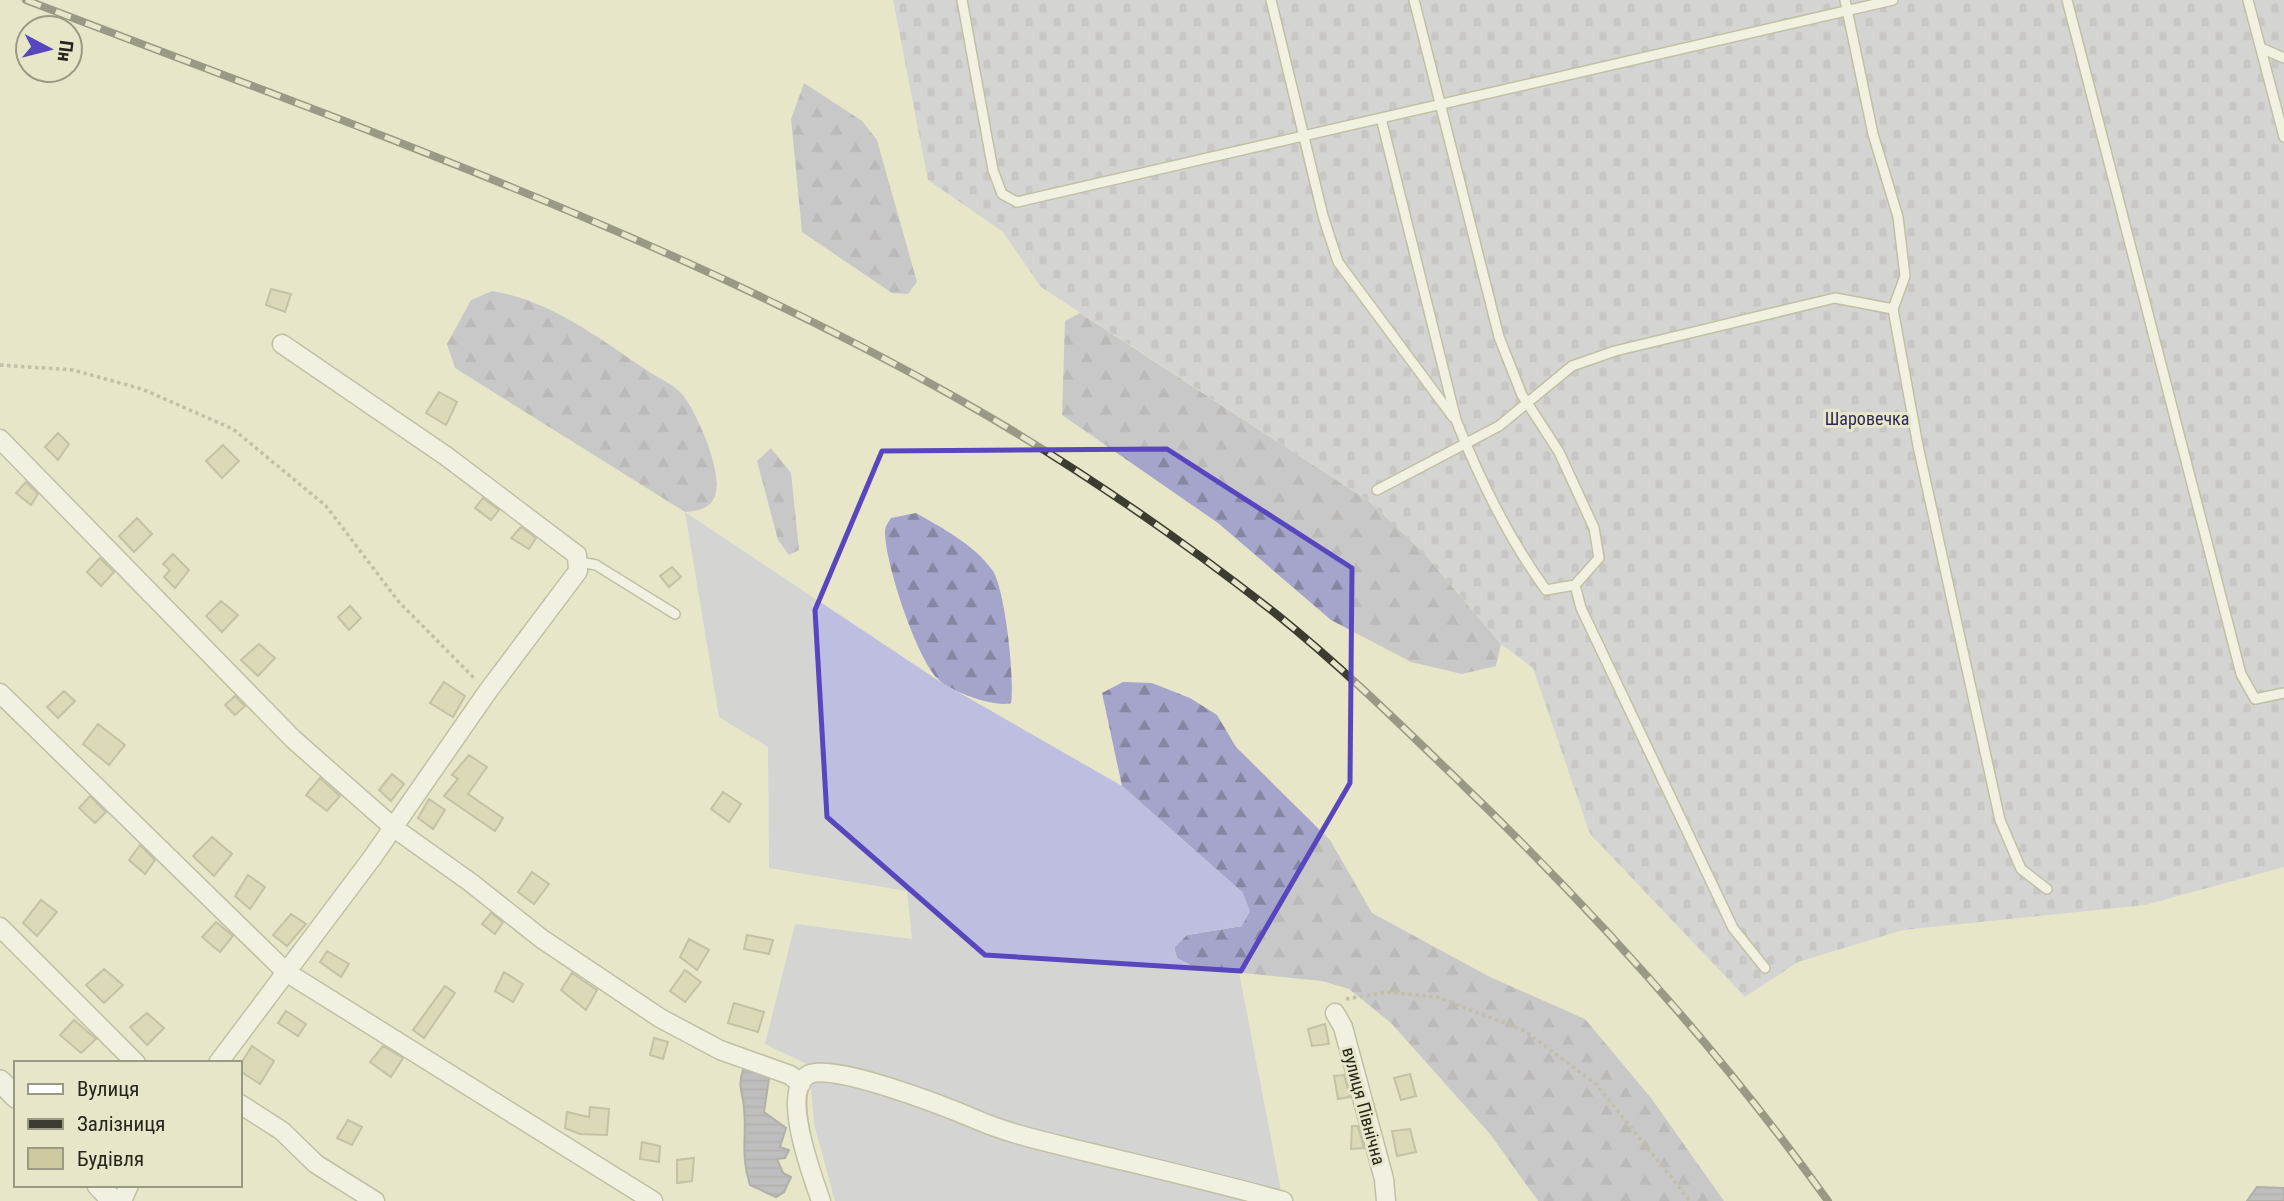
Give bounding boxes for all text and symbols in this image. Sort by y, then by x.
north arrow [14,14,84,84]
text: Пн [53,39,78,63]
park label: Шаровечка [1825,408,1909,429]
street label: вулиця Північна [1338,1045,1390,1167]
legend [14,1061,242,1187]
text: Вулиця [77,1077,139,1101]
text: Залізниця [77,1112,166,1136]
text: Будівля [77,1147,144,1171]

